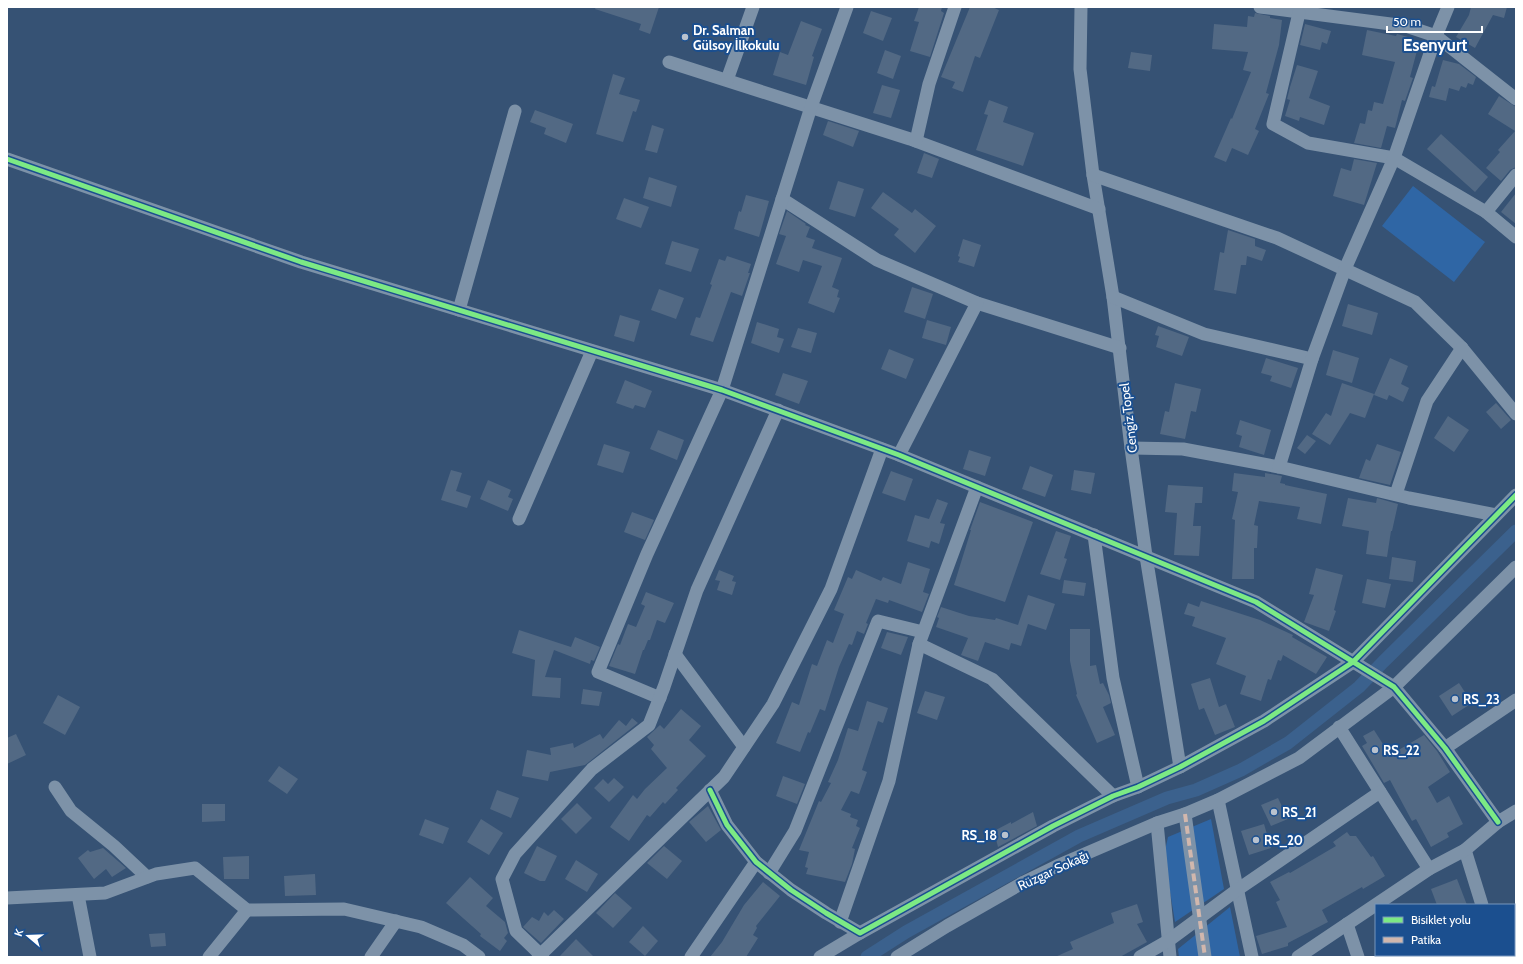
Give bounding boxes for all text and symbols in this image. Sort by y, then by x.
scale bar [1387,8,1482,34]
text: 50 m [1393,14,1421,29]
place label: Dr. Salman Gülsoy İlkokulu [693,22,779,53]
marker: Dr. Salman Gülsoy İlkokulu [680,32,690,42]
district label: Esenyurt [1403,35,1467,55]
street label: Cengiz Topel [1116,382,1140,454]
place label: RS_23 [1463,691,1500,707]
marker: RS_23 [1450,694,1460,704]
place label: RS_22 [1383,742,1420,758]
marker: RS_22 [1370,745,1380,755]
place label: RS_21 [1282,804,1317,820]
marker: RS_21 [1269,807,1279,817]
place label: RS_18 [961,827,997,843]
marker: RS_18 [1000,830,1010,840]
place label: RS_20 [1264,832,1303,848]
marker: RS_20 [1251,835,1261,845]
street label: Rüzgar Sokağı [1015,847,1091,893]
legend [1375,904,1515,956]
text: Bisiklet yolu [1411,912,1471,927]
north arrow [8,916,48,956]
text: K [11,927,26,938]
text: Patika [1411,932,1441,947]

